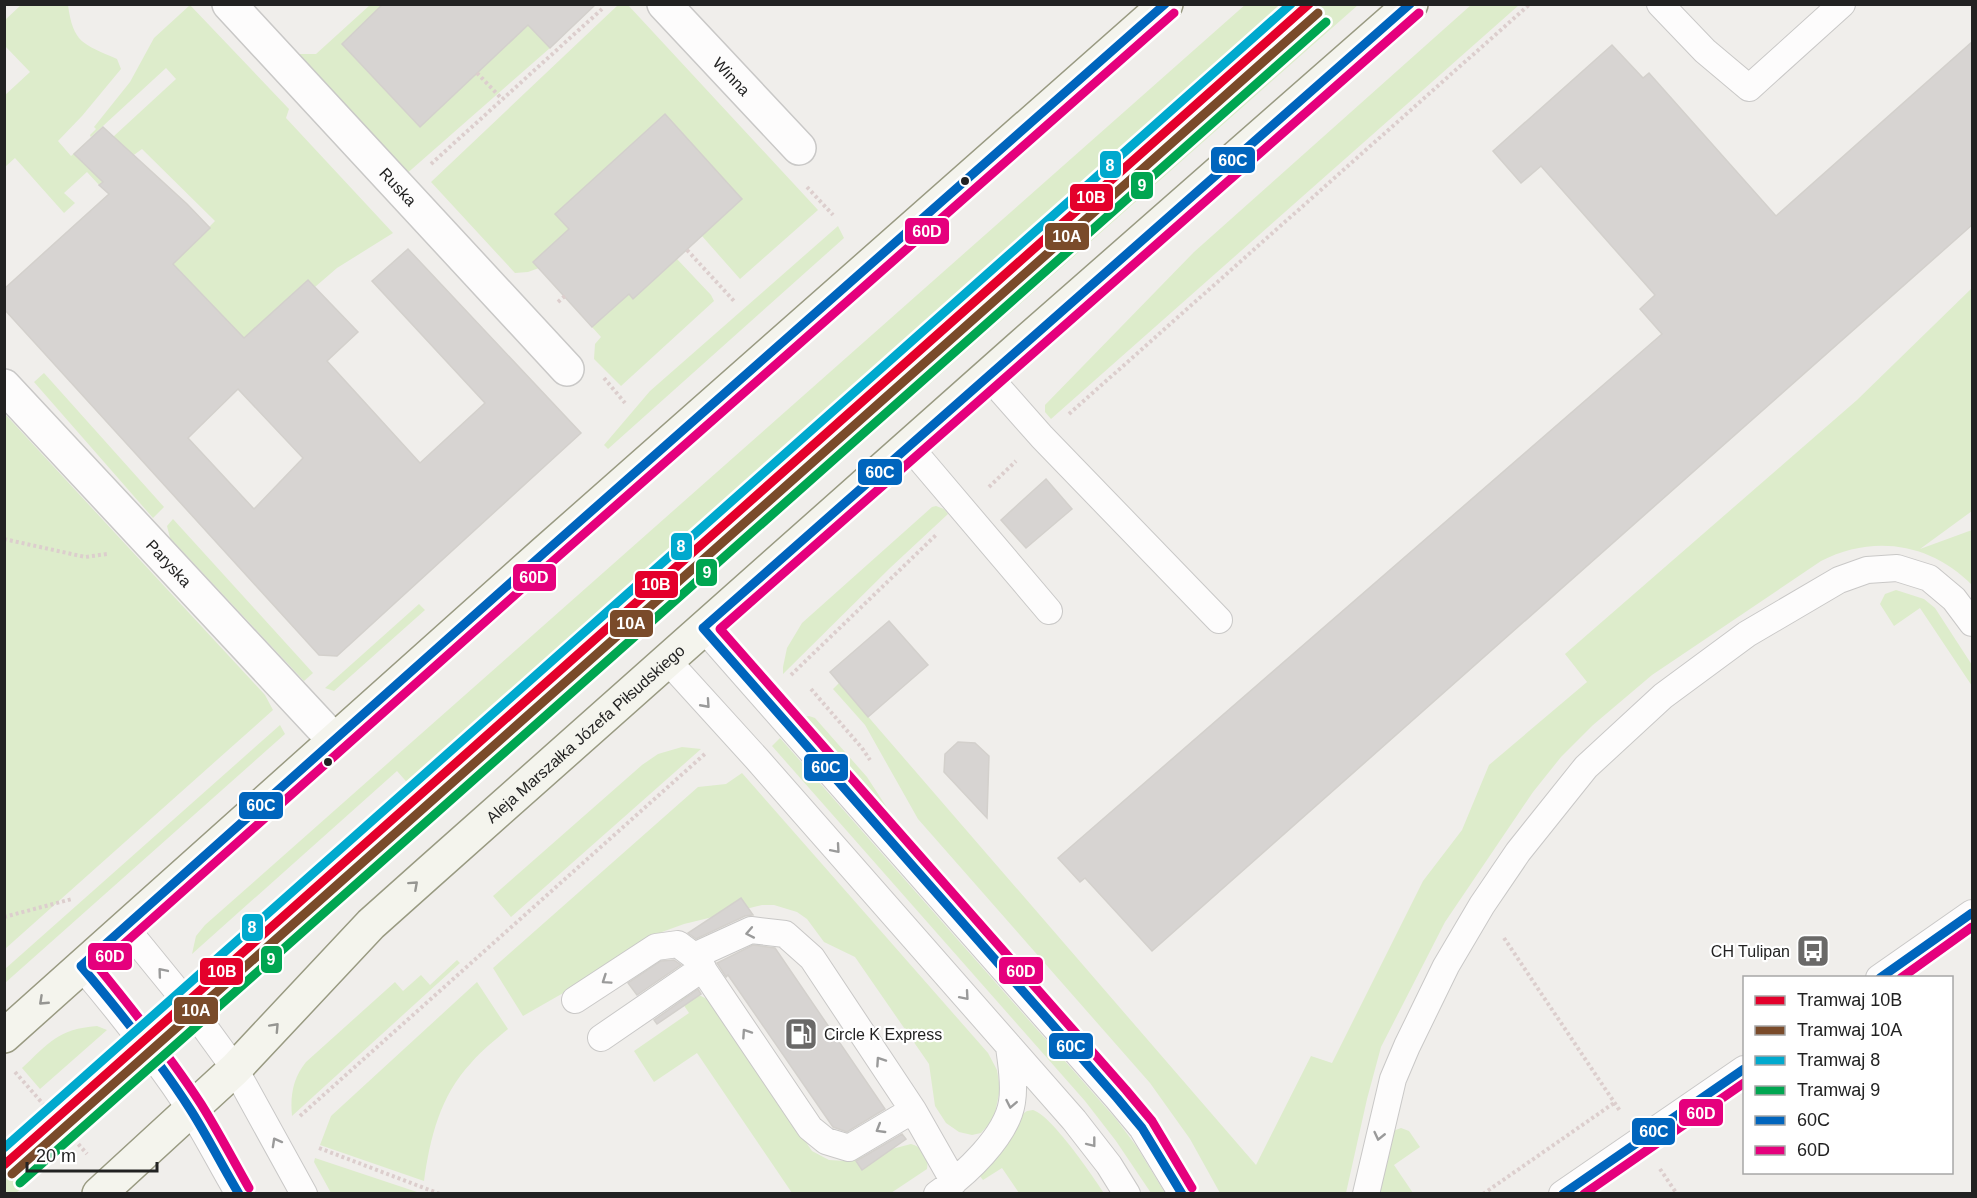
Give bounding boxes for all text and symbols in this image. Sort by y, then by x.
street label: Winna [710,54,753,99]
line badge: 60C [1210,146,1256,174]
line badge: 8 [1099,150,1122,179]
text: 60C [1218,152,1248,169]
text: 8 [1106,157,1115,174]
street label: Ruska [376,165,420,210]
line badge: 9 [1130,171,1154,200]
unlabelled marker [959,175,971,187]
text: 9 [1138,177,1147,194]
line badge: 10B [1069,183,1114,212]
text: 10B [1076,189,1106,206]
line badge: 60D [904,217,950,245]
line badge: 10A [1044,222,1090,251]
text: 60D [912,223,942,240]
text: 10A [1052,228,1082,245]
line badge: 60C [857,458,903,486]
text: 60C [865,464,895,481]
line badge: 8 [670,532,693,561]
street label: Paryska [143,536,195,590]
text: 8 [677,538,686,555]
line badge: 9 [695,558,718,587]
line badge: 60D [512,563,557,592]
text: 9 [703,564,712,581]
text: 60D [519,569,549,586]
line badge: 10B [634,570,679,599]
text: 10B [641,576,671,593]
line badge: 10A [609,609,654,638]
text: 10A [616,615,646,632]
street label: Aleja Marszałka Józefa Piłsudskiego [483,642,688,826]
one-way arrow [699,697,710,707]
line badge: 60C [803,753,849,782]
unlabelled marker [322,756,334,768]
text: 60C [811,759,841,776]
line badge: 60C [238,791,284,820]
text: 60C [246,797,276,814]
one-way arrow [829,842,840,853]
one-way arrow [408,881,418,892]
line badge: 8 [241,913,264,942]
text: 8 [248,919,257,936]
one-way arrow [745,926,755,939]
bus stop icon: CH Tulipan [1795,933,1831,969]
line badge: 60D [87,942,133,971]
place label: CH Tulipan [1711,943,1790,960]
line badge: 9 [260,945,283,974]
text: 60D [95,948,125,965]
text: 9 [267,951,276,968]
line badge: 60D [998,956,1044,985]
line badge: 10B [199,957,244,986]
text: 10B [207,963,237,980]
text: 60D [1006,963,1036,980]
one-way arrow [158,968,169,979]
one-way arrow [602,972,613,983]
legend [1743,976,1953,1174]
one-way arrow [958,989,969,1000]
text: Tramwaj 10B [1797,990,1902,1010]
one-way arrow [39,994,50,1005]
line badge: 10A [173,996,219,1025]
text: 10A [181,1002,211,1019]
fuel station icon: Circle K Express [783,1016,819,1052]
text: Tramwaj 10A [1797,1020,1902,1040]
one-way arrow [268,1023,279,1033]
place label: Circle K Express [824,1026,942,1043]
one-way arrow [742,1029,753,1040]
line badge: 60C [1048,1032,1094,1060]
text: 60C [1056,1038,1086,1055]
text: Tramwaj 8 [1797,1050,1880,1070]
one-way arrow [876,1057,888,1067]
text: Tramwaj 9 [1797,1080,1880,1100]
line badge: 60D [1678,1098,1724,1127]
one-way arrow [1005,1099,1018,1109]
text: 60D [1686,1105,1716,1122]
text: 60C [1797,1110,1830,1130]
line badge: 60C [1631,1117,1676,1146]
one-way arrow [876,1122,886,1134]
text: 60C [1639,1123,1669,1140]
one-way arrow [1374,1131,1387,1141]
scale bar [27,1135,158,1173]
one-way arrow [1085,1136,1096,1147]
one-way arrow [272,1138,283,1149]
text: 60D [1797,1140,1830,1160]
text: 20 m [36,1146,76,1166]

